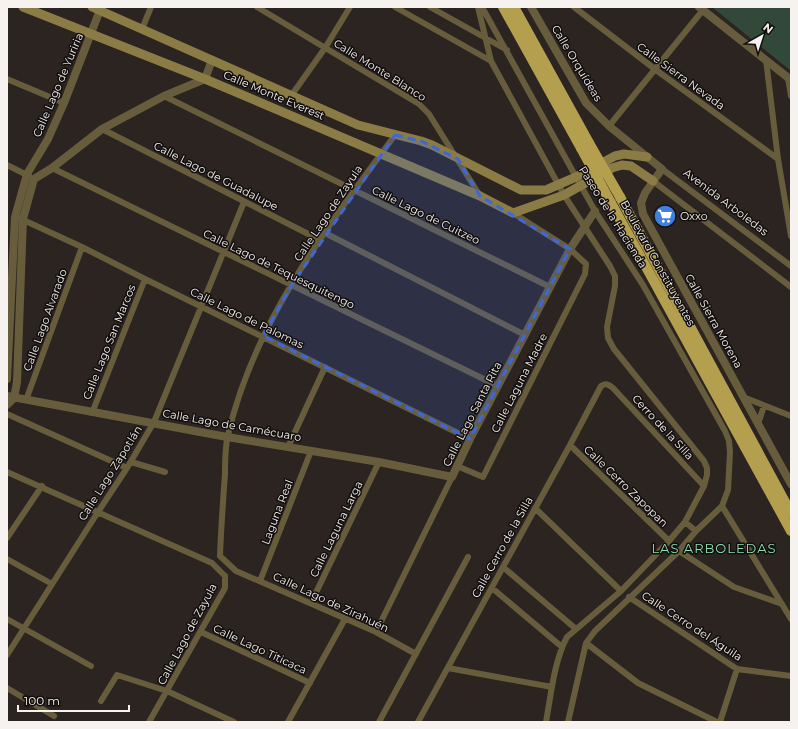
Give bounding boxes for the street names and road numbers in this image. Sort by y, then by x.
street label: Calle Orquídeas [549,22,606,104]
street label: Calle Lago de Yuriria [30,31,86,139]
street label: Calle Monte Blanco [331,36,429,104]
street label: Calle Sierra Nevada [634,39,728,113]
street label: Calle Monte Everest [221,67,327,123]
street label: Calle Lago de Guadalupe [151,139,281,214]
street label: Calle Lago de Zayula [291,162,365,264]
street label: Paseo de la Hacienda [576,163,650,271]
street label: Avenida Arboledas [681,165,772,239]
street label: Calle Lago de Cuitzeo [370,183,482,247]
street label: Boulevard Constituyentes [618,198,699,329]
street label: Calle Lago de Tequesquitengo [201,226,357,312]
street label: Calle Lago Alvarado [20,267,70,373]
street label: Calle Sierra Morena [682,271,746,371]
street label: Calle Lago San Marcos [79,282,139,402]
street label: Calle Lago de Palomas [188,284,307,352]
street label: Calle Laguna Madre [488,331,550,435]
street label: Calle Lago Santa Rita [439,359,505,469]
street label: Cerro de la Silla [629,392,697,462]
street label: Calle Lago de Camécuaro [162,406,303,444]
street label: Calle Lago Zapotlán [75,423,145,523]
street label: Calle Cerro Zapopan [581,442,671,530]
street label: Laguna Real [258,477,296,547]
street label: Calle Laguna Larga [307,478,365,580]
street label: Calle Cerro de la Silla [468,494,536,600]
street label: Calle Lago de Zirahuén [271,569,391,635]
street label: Calle Lago de Zayula [154,581,220,687]
street label: Calle Cerro del Águila [639,588,745,664]
street label: Calle Lago Titicaca [211,621,309,677]

